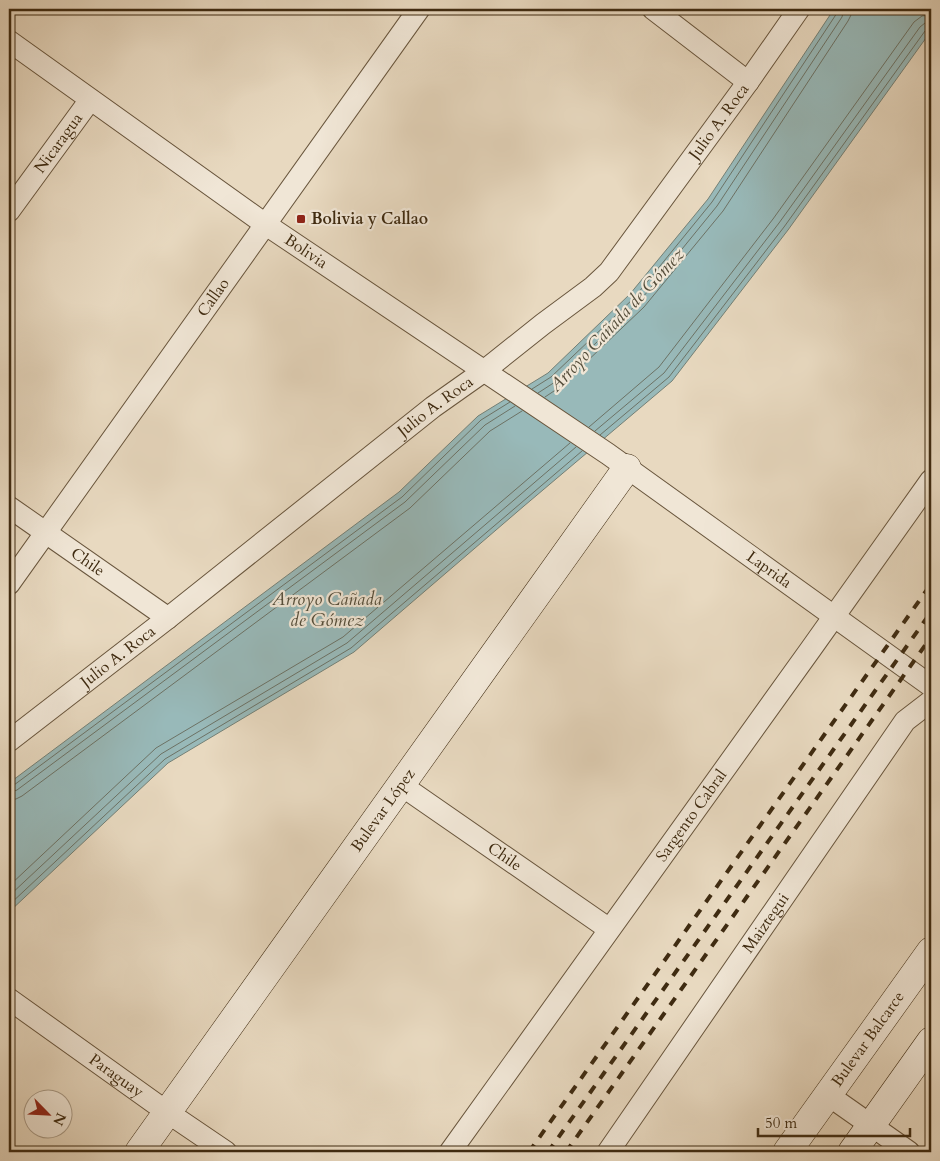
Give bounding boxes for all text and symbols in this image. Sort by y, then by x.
street label: Julio A. Roca [682,79,754,166]
street label: Nicaragua [29,108,88,178]
place label: Bolivia y Callao [311,208,428,230]
marker: Bolivia y Callao [295,213,307,225]
street label: Bolivia [280,229,332,274]
water label: Arroyo Cañada de Gómez [543,242,691,398]
street label: Callao [192,273,235,321]
street label: Julio A. Roca [391,371,478,443]
street label: Chile [66,542,109,582]
street label: Laprida [742,546,796,594]
water label: Arroyo Cañada de Gómez [271,587,382,633]
street label: Julio A. Roca [74,620,160,694]
street label: Bulevar López [346,764,420,856]
street label: Sargento Cabral [651,765,732,866]
street label: Chile [483,837,526,876]
street label: Maiztegui [737,888,794,957]
street label: Bulevar Balcarce [826,987,910,1091]
street label: Paraguay [85,1049,149,1103]
north arrow [22,1088,72,1138]
scale bar [758,1106,910,1138]
text: N [48,1110,71,1129]
text: 50 m [765,1113,797,1133]

